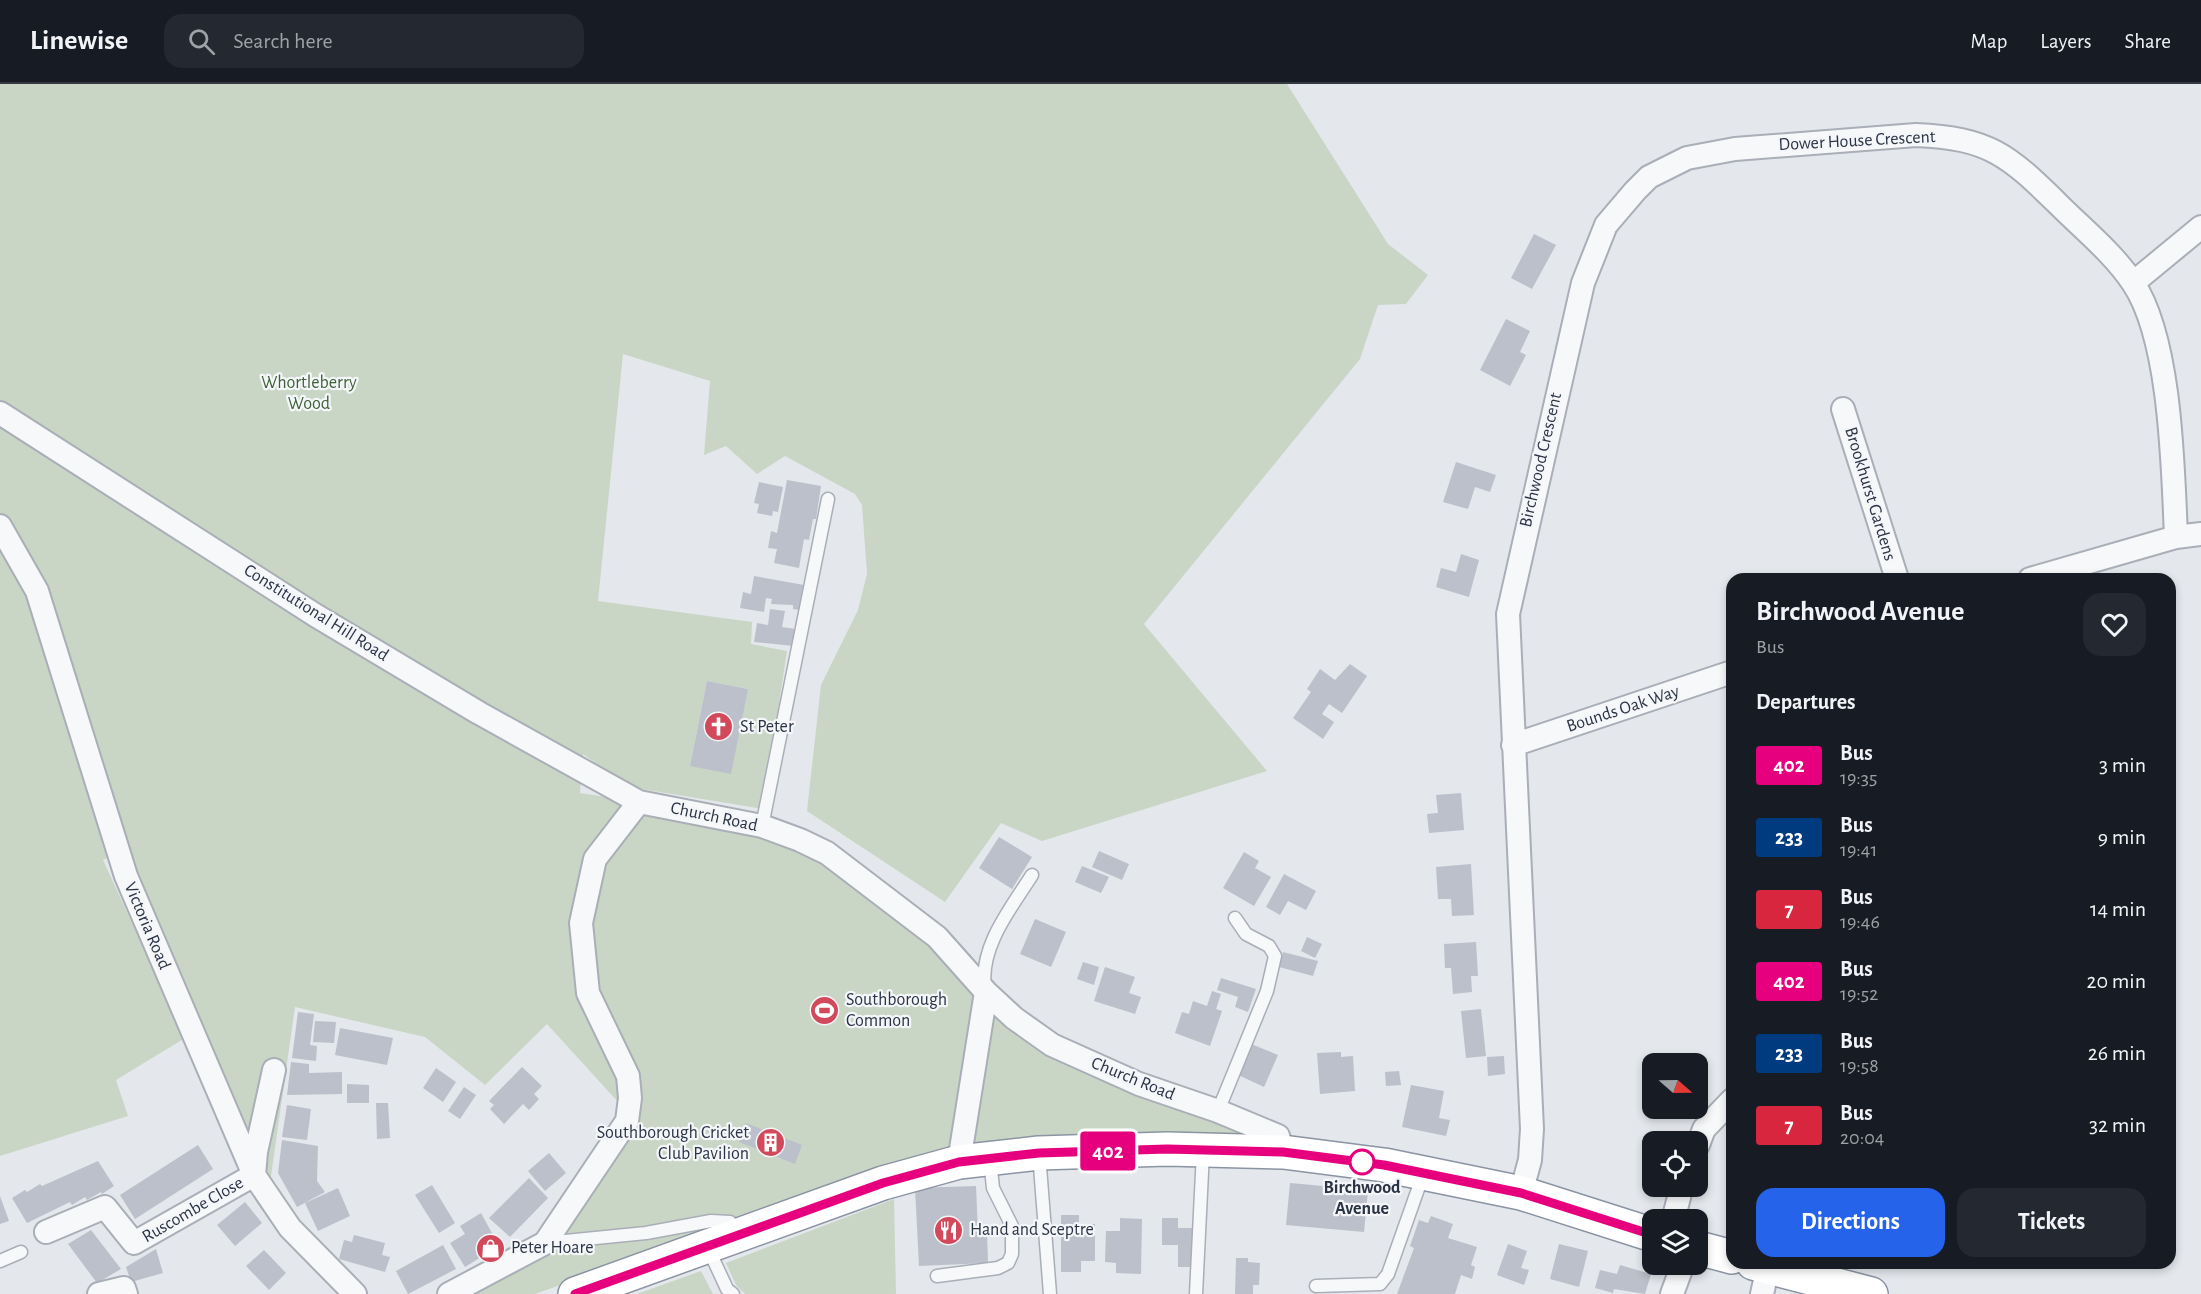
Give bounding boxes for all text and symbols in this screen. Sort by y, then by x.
search box [164,14,584,68]
icon: search [185,25,218,58]
text: Linewise [30,27,128,55]
text: Search here [233,30,333,52]
text: Map [1971,31,2007,52]
text: Layers [2040,31,2091,52]
text: Share [2124,31,2171,52]
street label: Dower House Crescent [1778,128,1936,154]
park label: Whortleberry Wood [261,374,357,413]
street label: Birchwood Crescent [1517,391,1565,529]
street label: Brookhurst Gardens [1841,425,1899,563]
street label: Constitutional Hill Road [241,561,391,665]
button: heart [2083,593,2146,656]
text: Birchwood Avenue [1756,598,1964,626]
text: Bus [1756,637,1784,657]
street label: Bounds Oak Way [1564,682,1682,736]
text: Departures [1756,691,1856,713]
church icon: St Peter [703,711,735,743]
place label: St Peter [740,718,794,736]
text: Bus [1840,742,1873,764]
text: 3 min [2099,754,2146,776]
text: 402 [1773,755,1805,776]
text: 19:35 [1840,768,1877,788]
street label: Church Road [669,799,759,835]
text: Bus [1840,814,1873,836]
text: 9 min [2098,826,2146,848]
text: 233 [1775,827,1803,848]
text: 19:41 [1840,840,1877,860]
street label: Victoria Road [121,880,173,972]
text: Bus [1840,886,1873,908]
text: 14 min [2090,898,2146,920]
text: 7 [1784,899,1794,920]
text: 19:46 [1840,912,1880,932]
text: Bus [1840,958,1873,980]
text: 20 min [2086,970,2146,992]
text: 402 [1773,971,1805,992]
text: 19:52 [1840,984,1878,1004]
place label: Southborough Common [846,991,947,1030]
sports icon: Southborough Common [809,994,841,1026]
text: Bus [1840,1030,1873,1052]
text: 26 min [2088,1042,2146,1064]
text: 233 [1775,1043,1803,1064]
north arrow [1642,1053,1708,1119]
map controls [1642,1053,1708,1275]
street label: Church Road [1089,1054,1177,1104]
text: 19:58 [1840,1056,1879,1076]
text: Bus [1840,1102,1873,1124]
text: 32 min [2089,1114,2146,1136]
text: 7 [1784,1115,1794,1136]
place label: Southborough Cricket Club Pavilion [597,1124,749,1163]
building icon: Southborough Cricket Club Pavilion [754,1127,786,1159]
text: 20:04 [1840,1128,1884,1148]
button: locate [1642,1131,1708,1197]
line badge: 402 [1074,1132,1142,1170]
text: 402 [1092,1141,1124,1162]
marker: Birchwood Avenue [1349,1149,1375,1175]
street label: Ruscombe Close [139,1174,247,1246]
place label: Birchwood Avenue [1323,1179,1401,1218]
button: Directions [1756,1188,1945,1257]
button: Tickets [1957,1188,2146,1257]
button: layers [1642,1209,1708,1275]
restaurant icon: Hand and Sceptre [933,1214,965,1246]
place label: Hand and Sceptre [970,1221,1094,1239]
shop icon: Peter Hoare [474,1232,506,1264]
place label: Peter Hoare [511,1239,594,1257]

